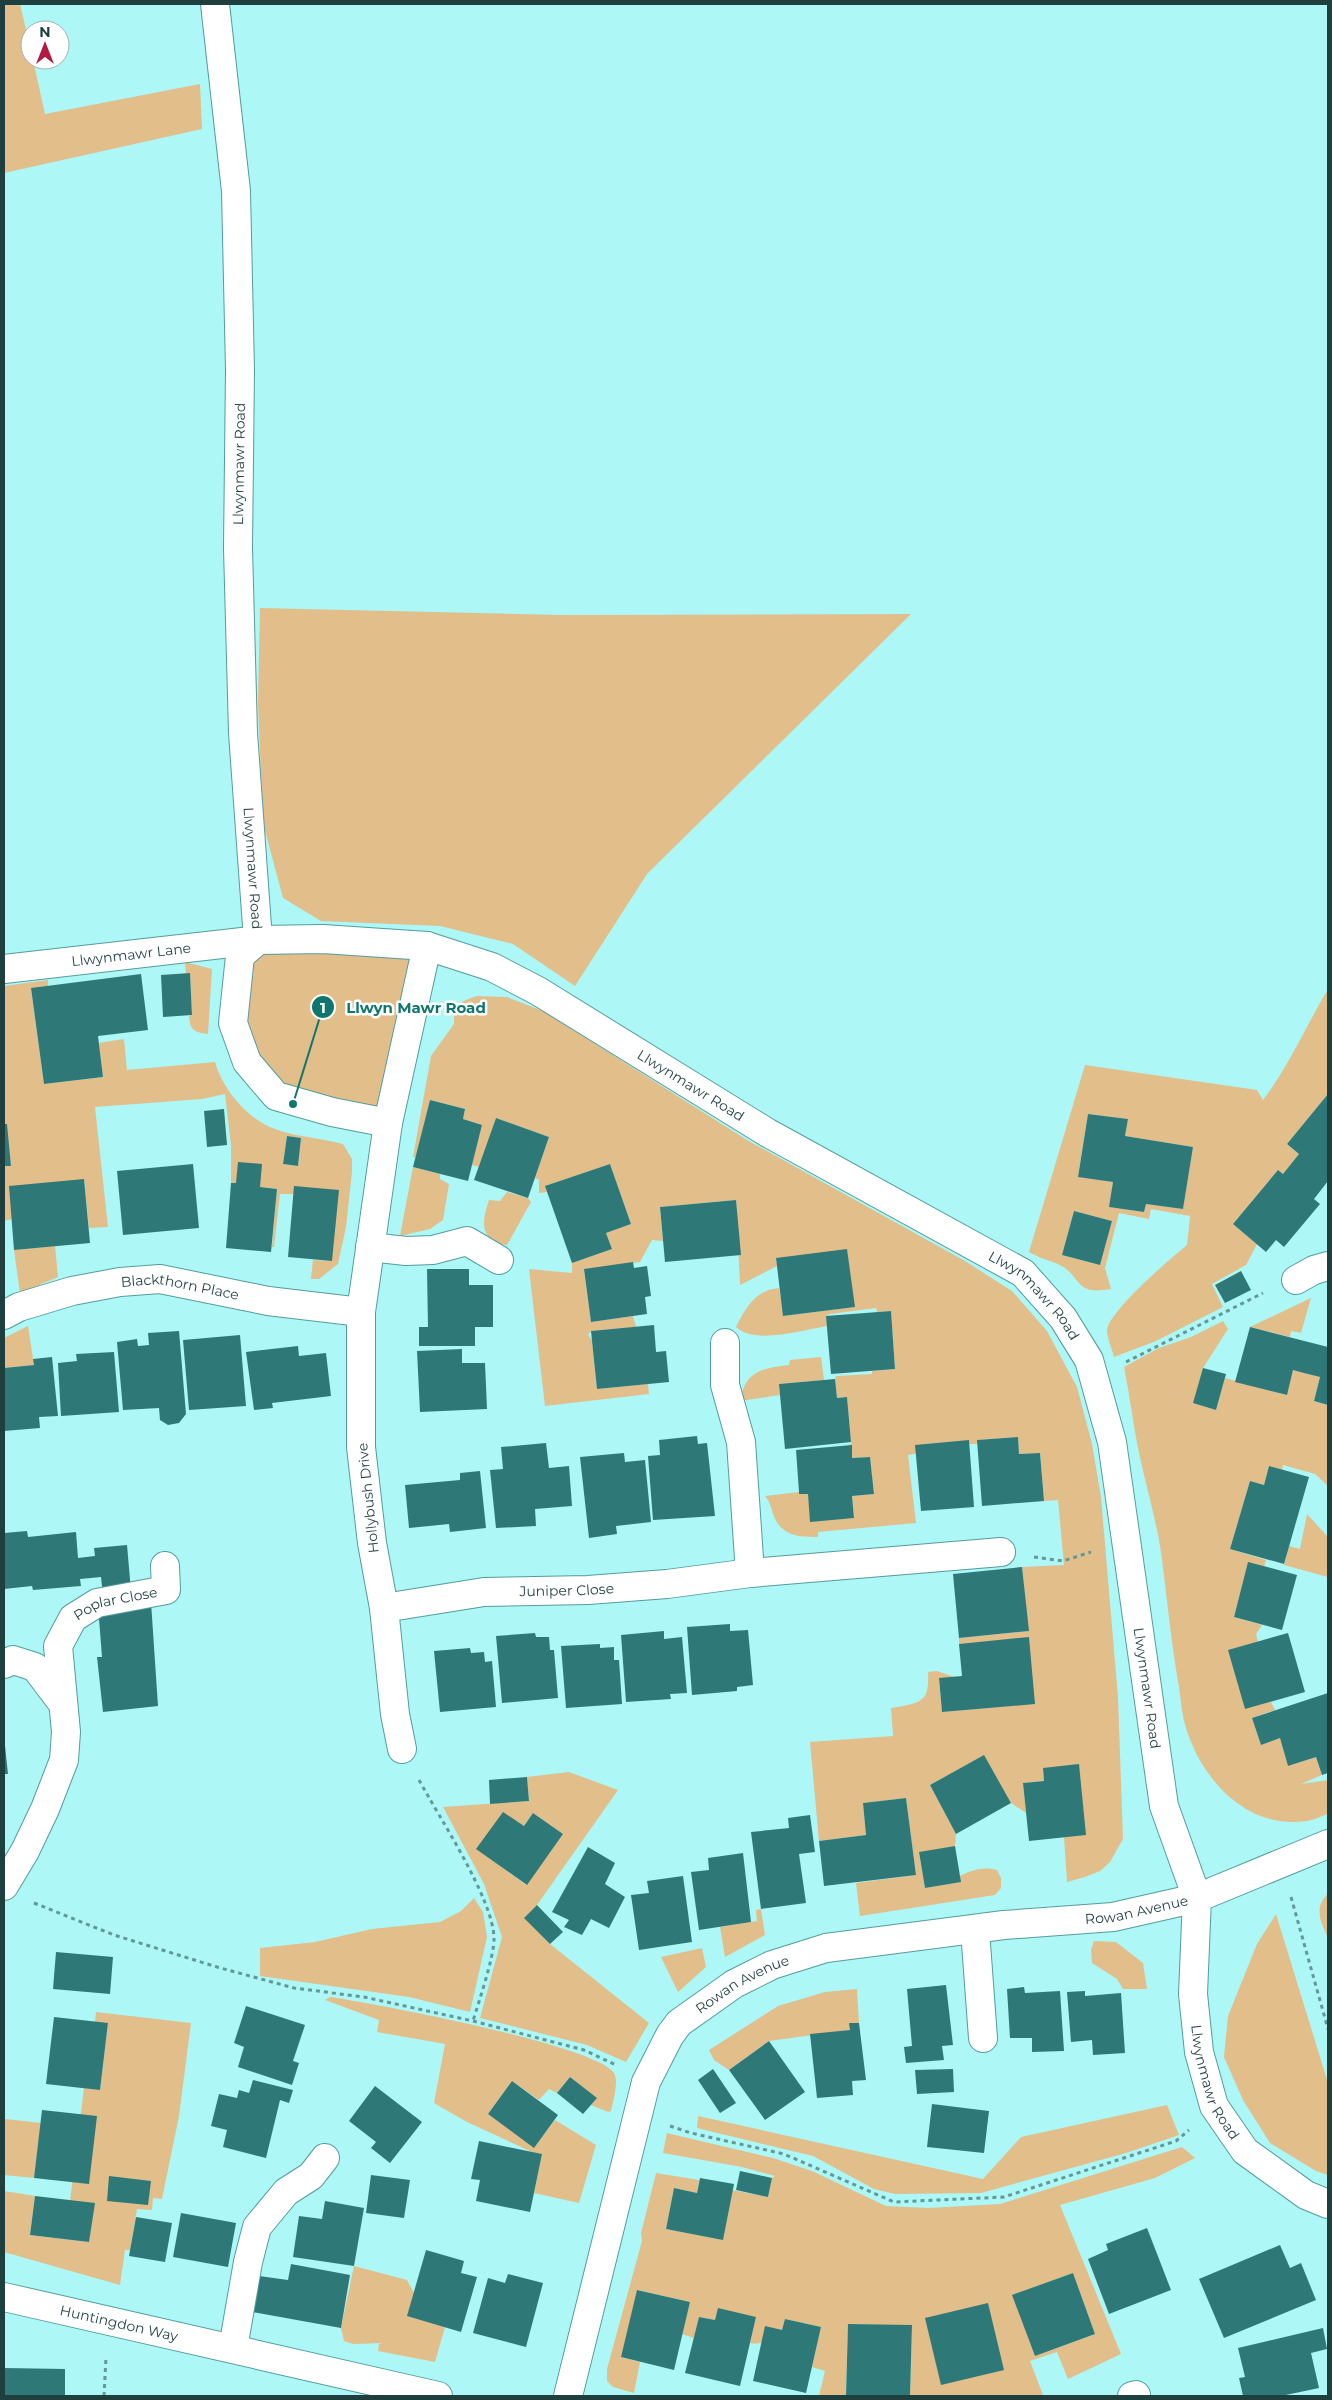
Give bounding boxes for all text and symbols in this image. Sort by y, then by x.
north arrow [20,20,70,70]
text: N [39,23,51,41]
street label: Llwynmawr Road [229,403,249,525]
street label: Llwynmawr Road [239,807,266,930]
street label: Llwynmawr Lane [70,939,192,970]
callout: Llwyn Mawr Road [311,992,495,1022]
text: 1 [320,998,326,1017]
text: Llwyn Mawr Road [346,998,486,1017]
street label: Llwynmawr Road [634,1045,748,1125]
street label: Llwynmawr Road [985,1247,1084,1344]
street label: Blackthorn Place [120,1270,241,1304]
street label: Hollybush Drive [353,1442,383,1554]
street label: Juniper Close [518,1579,615,1600]
street label: Poplar Close [70,1583,159,1624]
street label: Llwynmawr Road [1130,1626,1165,1750]
street label: Rowan Avenue [1084,1891,1190,1928]
street label: Rowan Avenue [692,1951,791,2018]
street label: Llwynmawr Road [1187,2024,1244,2143]
street label: Huntingdon Way [58,2301,180,2346]

